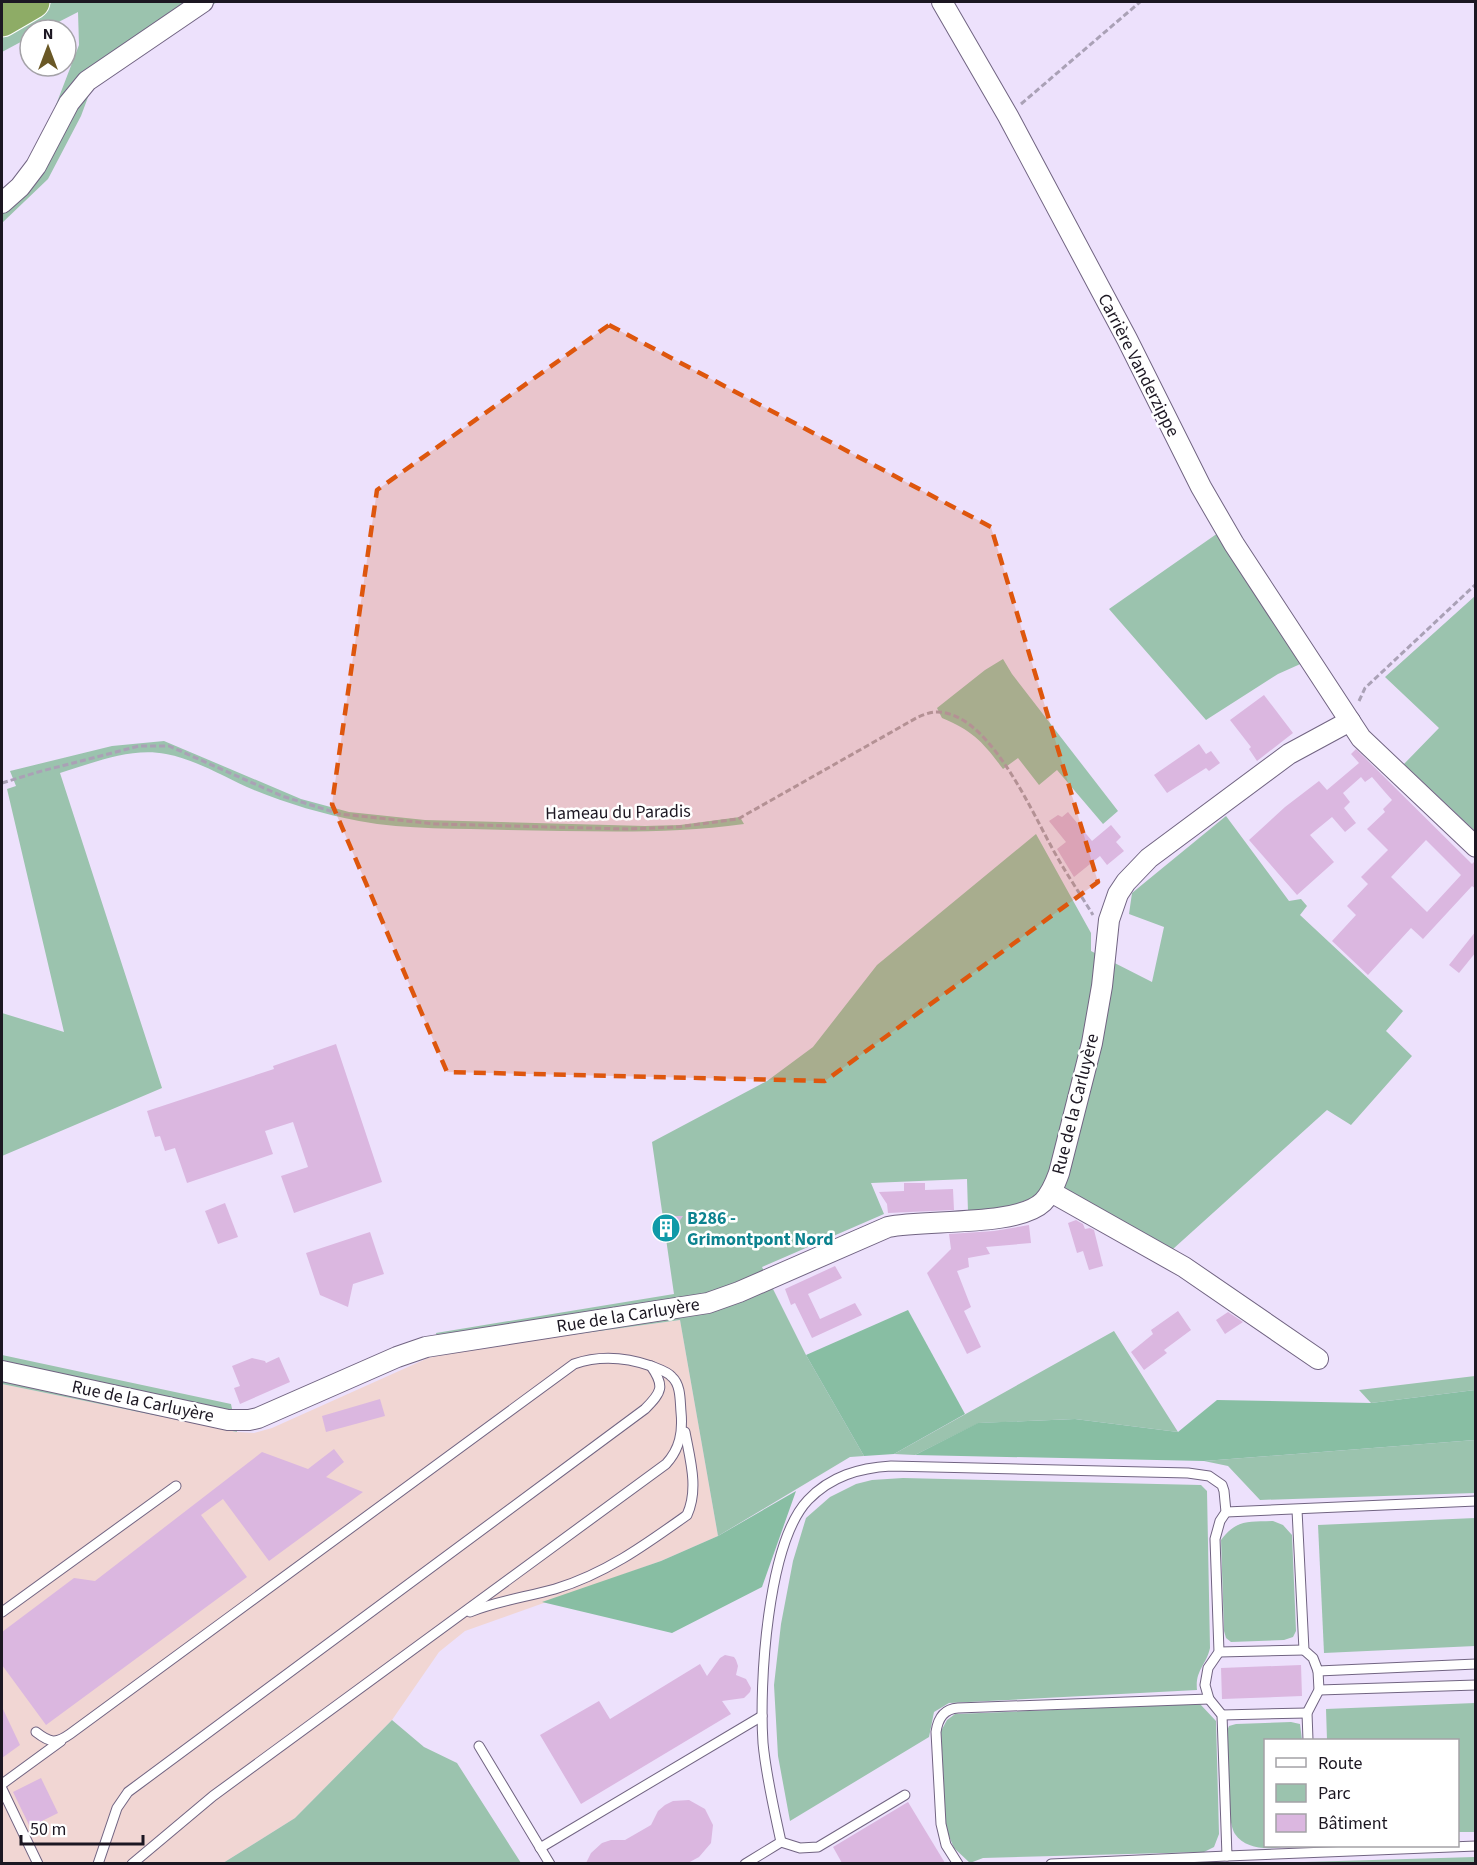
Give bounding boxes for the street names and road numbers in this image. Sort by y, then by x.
street label: Carrière Vanderzippe [1092,289,1186,441]
street label: Hameau du Paradis [545,799,691,826]
street label: Rue de la Carluyère [1046,1031,1105,1177]
street label: Rue de la Carluyère [555,1292,701,1339]
street label: Rue de la Carluyère [70,1374,216,1429]

